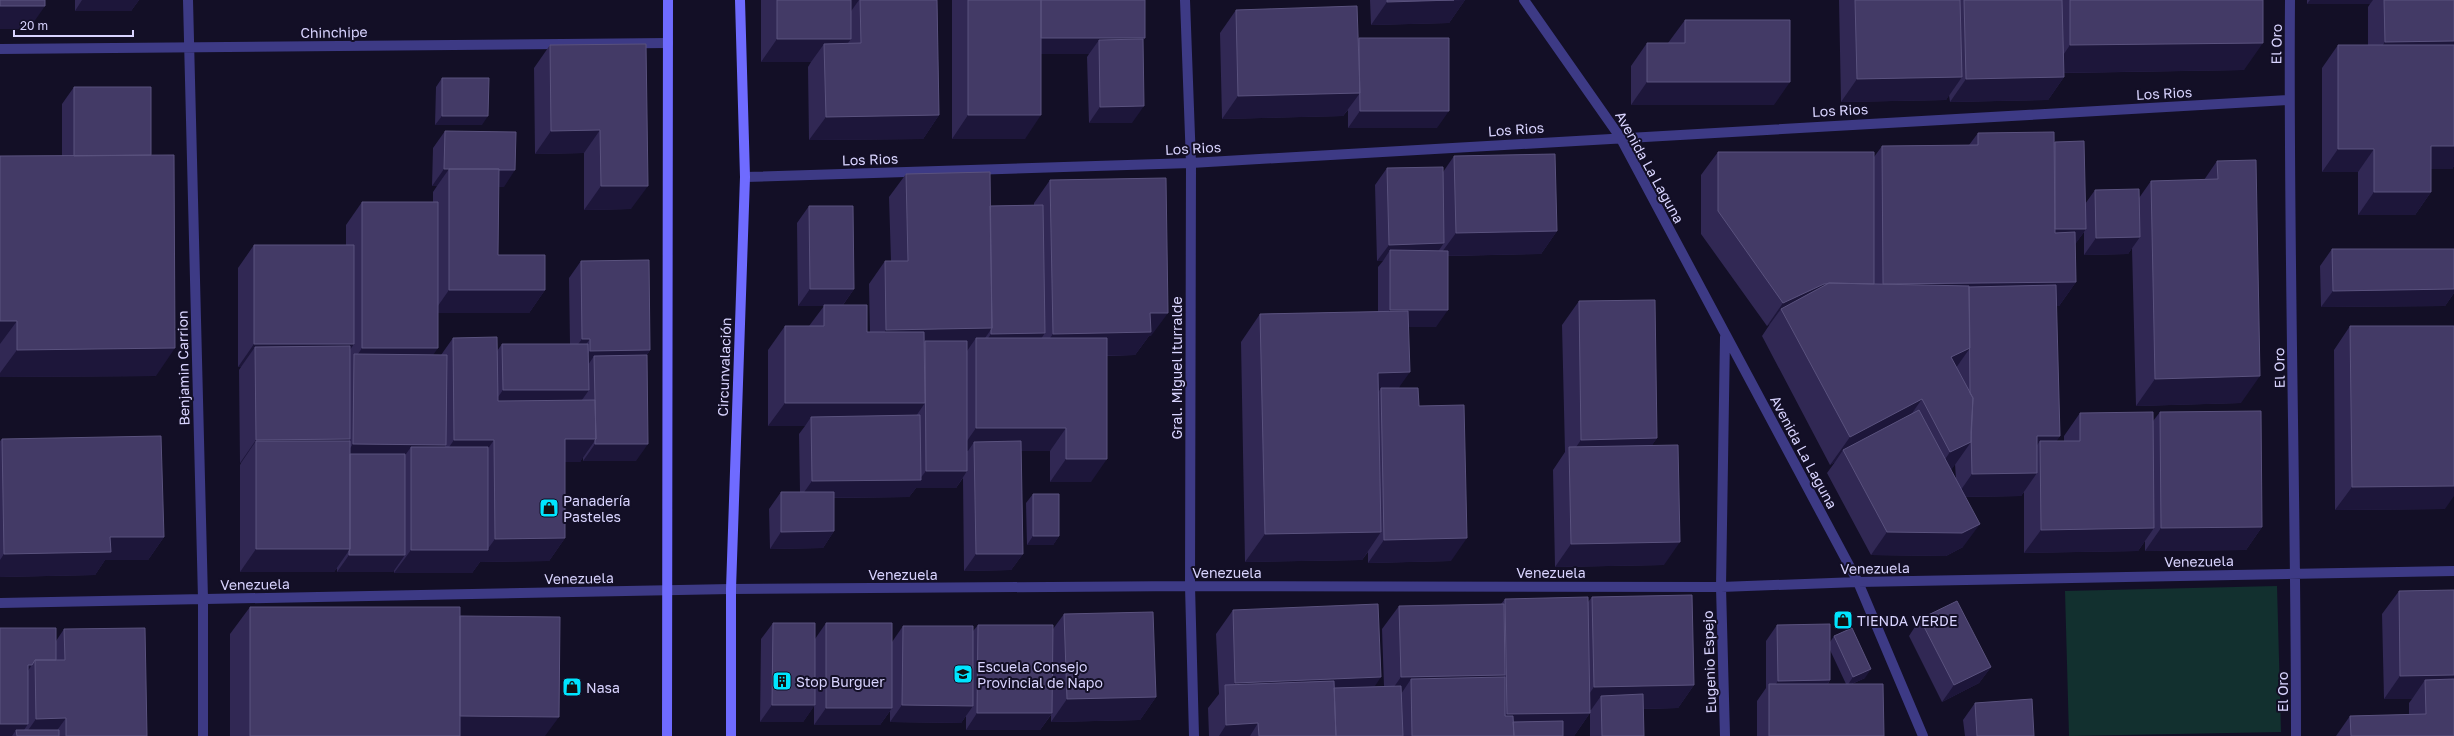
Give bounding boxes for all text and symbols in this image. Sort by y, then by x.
scale bar [14,12,133,38]
text: 20 m [20,18,48,33]
street label: Chinchipe [300,23,368,41]
street label: El Oro [2267,24,2285,64]
street label: Los Rios [2135,83,2193,103]
street label: Los Rios [1811,100,1869,120]
street label: Avenida La Laguna [1612,108,1688,226]
street label: Los Rios [1487,119,1545,139]
street label: Los Rios [1164,138,1222,158]
street label: Los Rios [842,150,898,168]
street label: Gral. Miguel Iturralde [1168,296,1185,440]
street label: Benjamin Carrion [173,310,193,426]
street label: Circunvalación [714,317,734,417]
street label: El Oro [2270,348,2288,388]
street label: Avenida La Laguna [1767,392,1841,512]
place label: Panadería Pasteles [563,492,630,525]
shop icon: Panadería Pasteles [538,497,560,519]
street label: Venezuela [2164,552,2234,570]
street label: Venezuela [1840,559,1910,577]
street label: Venezuela [1192,564,1262,581]
street label: Venezuela [1516,564,1586,581]
street label: Venezuela [868,566,938,583]
street label: Venezuela [544,569,614,587]
street label: Venezuela [220,575,290,593]
shop icon: TIENDA VERDE [1832,609,1854,631]
street label: Eugenio Espejo [1699,610,1719,714]
place label: TIENDA VERDE [1857,612,1957,629]
place label: Escuela Consejo Provincial de Napo [977,658,1103,691]
school or university icon: Escuela Consejo Provincial de Napo [952,663,974,685]
building icon: Stop Burguer [771,670,793,692]
street label: El Oro [2274,672,2291,712]
place label: Stop Burguer [796,673,885,690]
shop icon: Nasa [561,676,583,698]
place label: Nasa [586,679,620,696]

